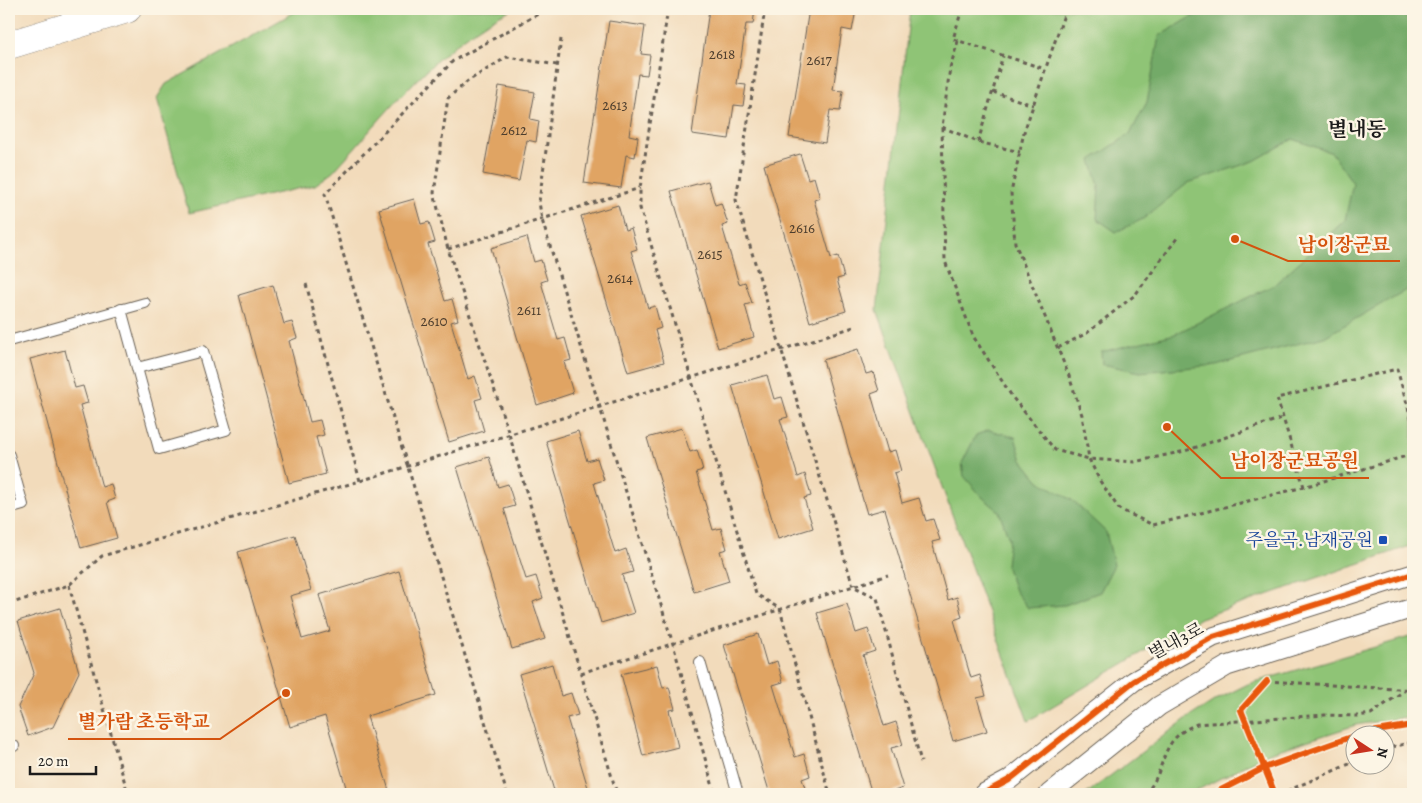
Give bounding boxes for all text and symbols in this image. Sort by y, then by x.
house number: 2618 [709,44,735,64]
house number: 2617 [806,50,832,70]
house number: 2613 [602,95,628,115]
district label: 별내동 [1328,116,1387,143]
house number: 2612 [501,120,527,140]
house number: 2616 [789,218,815,238]
callout: 남이장군묘 [1288,227,1400,261]
text: 남이장군묘 [1298,232,1391,258]
house number: 2615 [697,244,723,264]
house number: 2614 [607,268,633,288]
house number: 2611 [517,300,541,320]
house number: 2610 [420,311,448,331]
callout: 남이장군묘공원 [1221,444,1369,478]
text: 남이장군묘공원 [1231,448,1359,474]
place label: 주을곡.남재공원 [1246,528,1373,552]
marker: 주을곡.남재공원 [1377,534,1389,546]
street label: 별내3로 [1144,616,1208,666]
callout: 별가람 초등학교 [68,705,220,739]
text: 별가람 초등학교 [78,709,210,735]
north arrow [1344,726,1394,776]
scale bar [30,743,96,775]
text: N [1372,746,1393,760]
text: 20 m [38,751,69,771]

